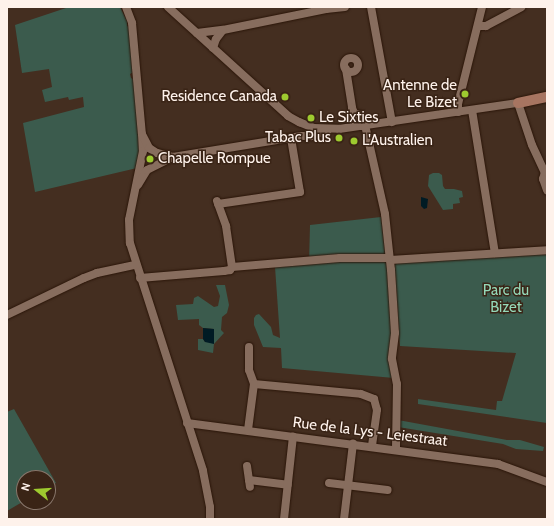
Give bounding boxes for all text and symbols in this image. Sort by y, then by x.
place label: Antenne de Le Bizet [383,76,457,111]
place label: Residence Canada [161,88,277,106]
marker: Antenne de Le Bizet [460,89,470,99]
marker: Residence Canada [280,92,290,102]
place label: Le Sixties [319,109,379,127]
marker: Le Sixties [306,113,316,123]
place label: Tabac Plus [265,129,331,147]
place label: L'Australien [362,132,433,150]
marker: Tabac Plus [334,133,344,143]
marker: L'Australien [349,136,359,146]
place label: Chapelle Rompue [158,150,271,168]
marker: Chapelle Rompue [145,154,155,164]
park label: Parc du Bizet [483,281,529,316]
street label: Rue de la Lys - Leiestraat [292,414,448,450]
north arrow [16,470,56,510]
text: N [18,481,33,493]

